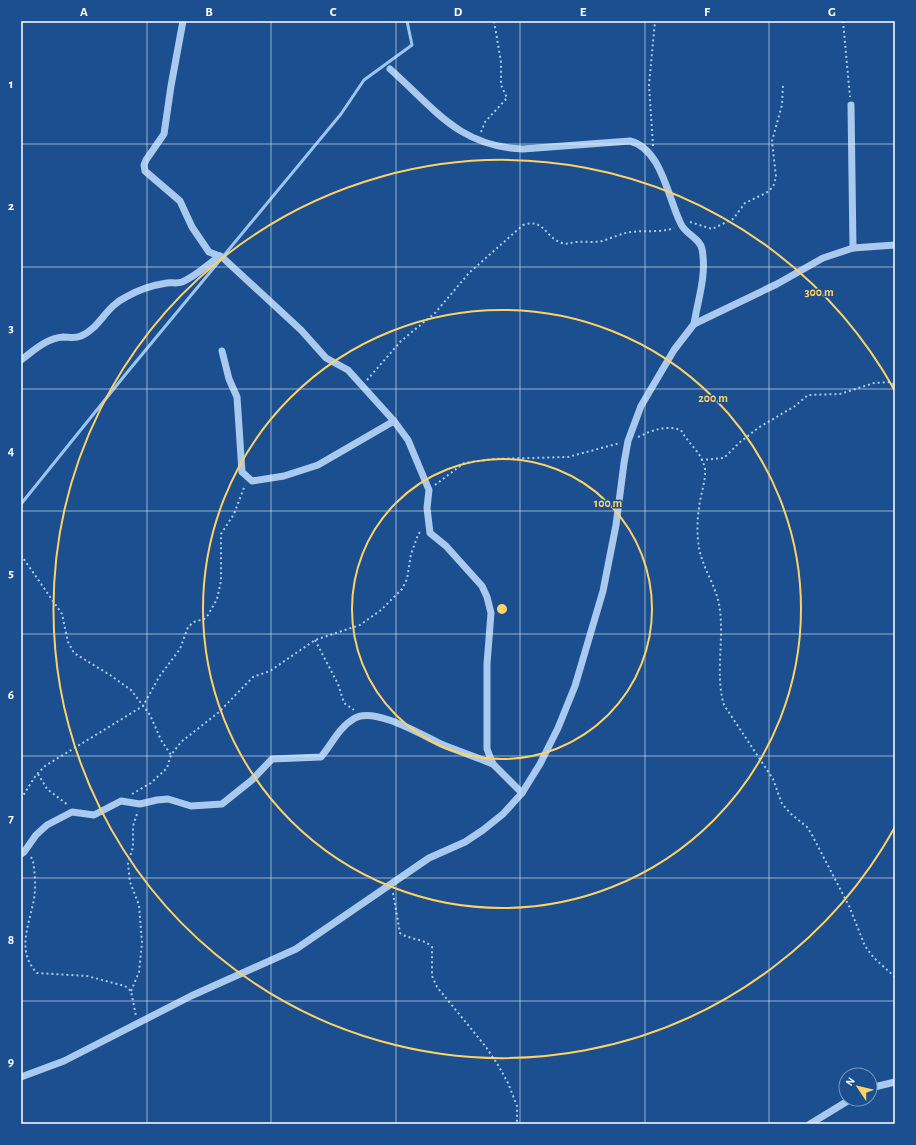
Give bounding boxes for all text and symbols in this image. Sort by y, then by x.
text: A [80,6,88,19]
text: B [205,6,213,19]
text: C [330,6,337,19]
text: D [454,6,463,19]
text: E [580,6,587,19]
text: F [704,6,711,19]
text: G [828,6,836,19]
text: 1 [9,78,13,91]
text: 2 [8,200,14,213]
text: 300 m [804,286,834,298]
text: 3 [8,322,14,335]
text: 200 m [698,392,728,404]
text: 4 [8,445,15,458]
text: 100 m [594,497,622,509]
text: 5 [8,567,14,580]
centre of rings [495,602,509,616]
text: 6 [8,689,14,702]
text: 7 [8,812,14,825]
text: 8 [8,934,14,947]
text: 9 [8,1056,14,1069]
north arrow [838,1067,878,1107]
text: N [844,1075,857,1088]

